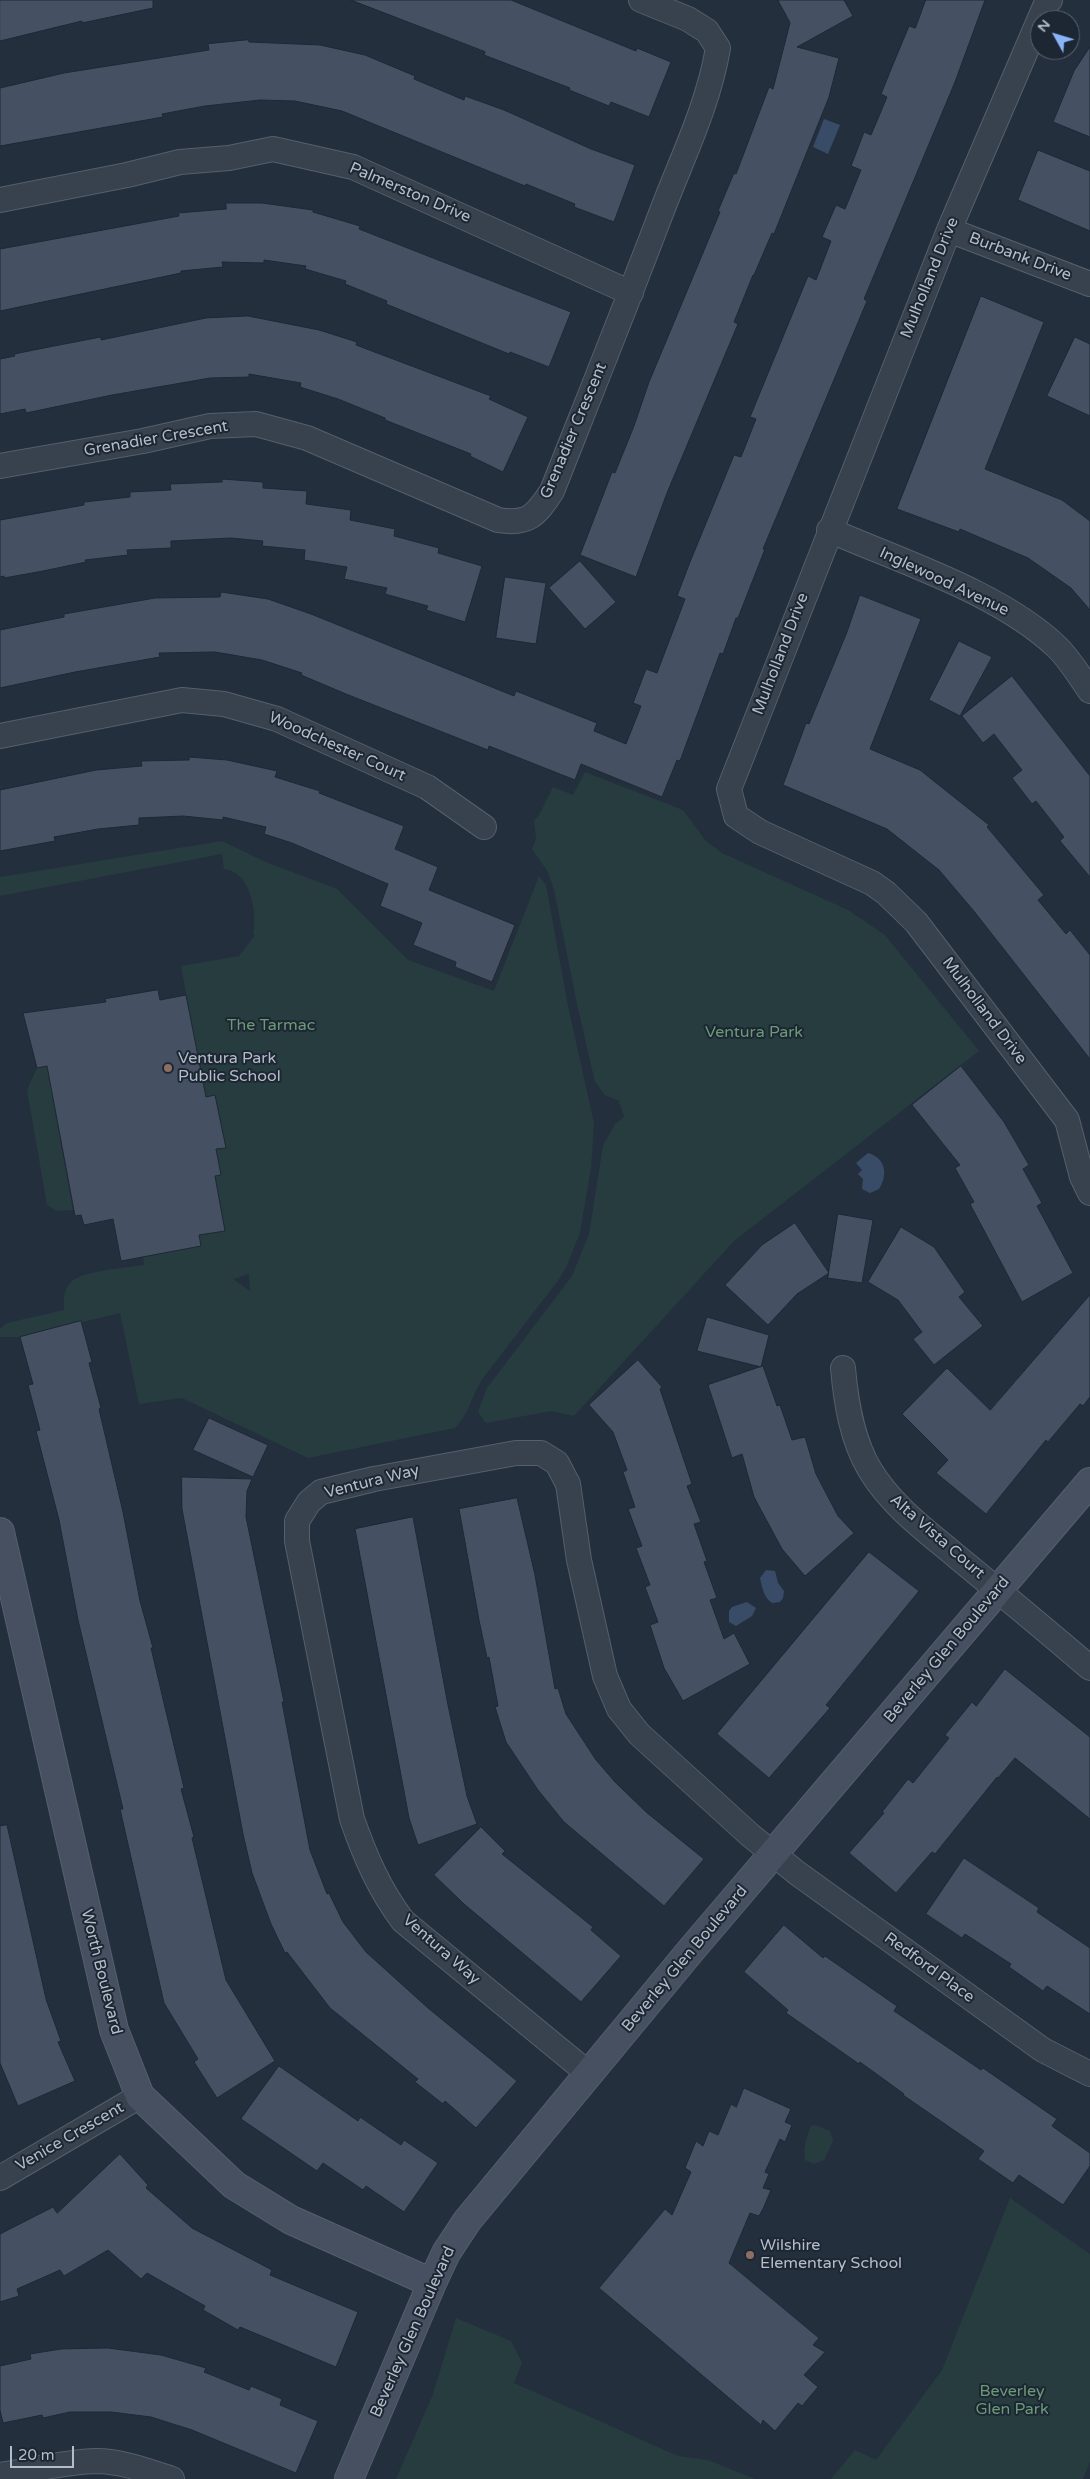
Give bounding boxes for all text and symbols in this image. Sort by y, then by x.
north arrow [1030,10,1080,60]
text: N [1034,16,1054,36]
street label: Palmerston Drive [346,159,474,227]
street label: Mulholland Drive [897,215,963,341]
street label: Burbank Drive [966,229,1074,285]
street label: Grenadier Crescent [537,360,611,502]
street label: Grenadier Crescent [82,417,230,461]
street label: Inglewood Avenue [876,544,1012,620]
street label: Mulholland Drive [749,590,813,718]
street label: Woodchester Court [266,708,408,786]
street label: Mulholland Drive [938,954,1030,1068]
park label: The Tarmac [227,1016,315,1036]
park label: Ventura Park [705,1023,803,1043]
place label: Ventura Park Public School [178,1049,281,1087]
marker: Ventura Park Public School [162,1062,174,1074]
street label: Ventura Way [323,1461,421,1503]
street label: Alta Vista Court [886,1491,988,1583]
street label: Beverley Glen Boulevard [880,1573,1014,1727]
street label: Beverley Glen Boulevard [618,1882,752,2036]
street label: Worth Boulevard [76,1908,126,2036]
street label: Ventura Way [398,1911,484,1989]
street label: Redford Place [880,1929,978,2007]
street label: Venice Crescent [13,2098,127,2176]
place label: Wilshire Elementary School [760,2236,902,2274]
street label: Beverley Glen Boulevard [367,2244,459,2420]
marker: Wilshire Elementary School [744,2249,756,2261]
park label: Beverley Glen Park [975,2382,1049,2420]
scale bar [12,2436,76,2468]
text: 20 m [18,2446,55,2464]

